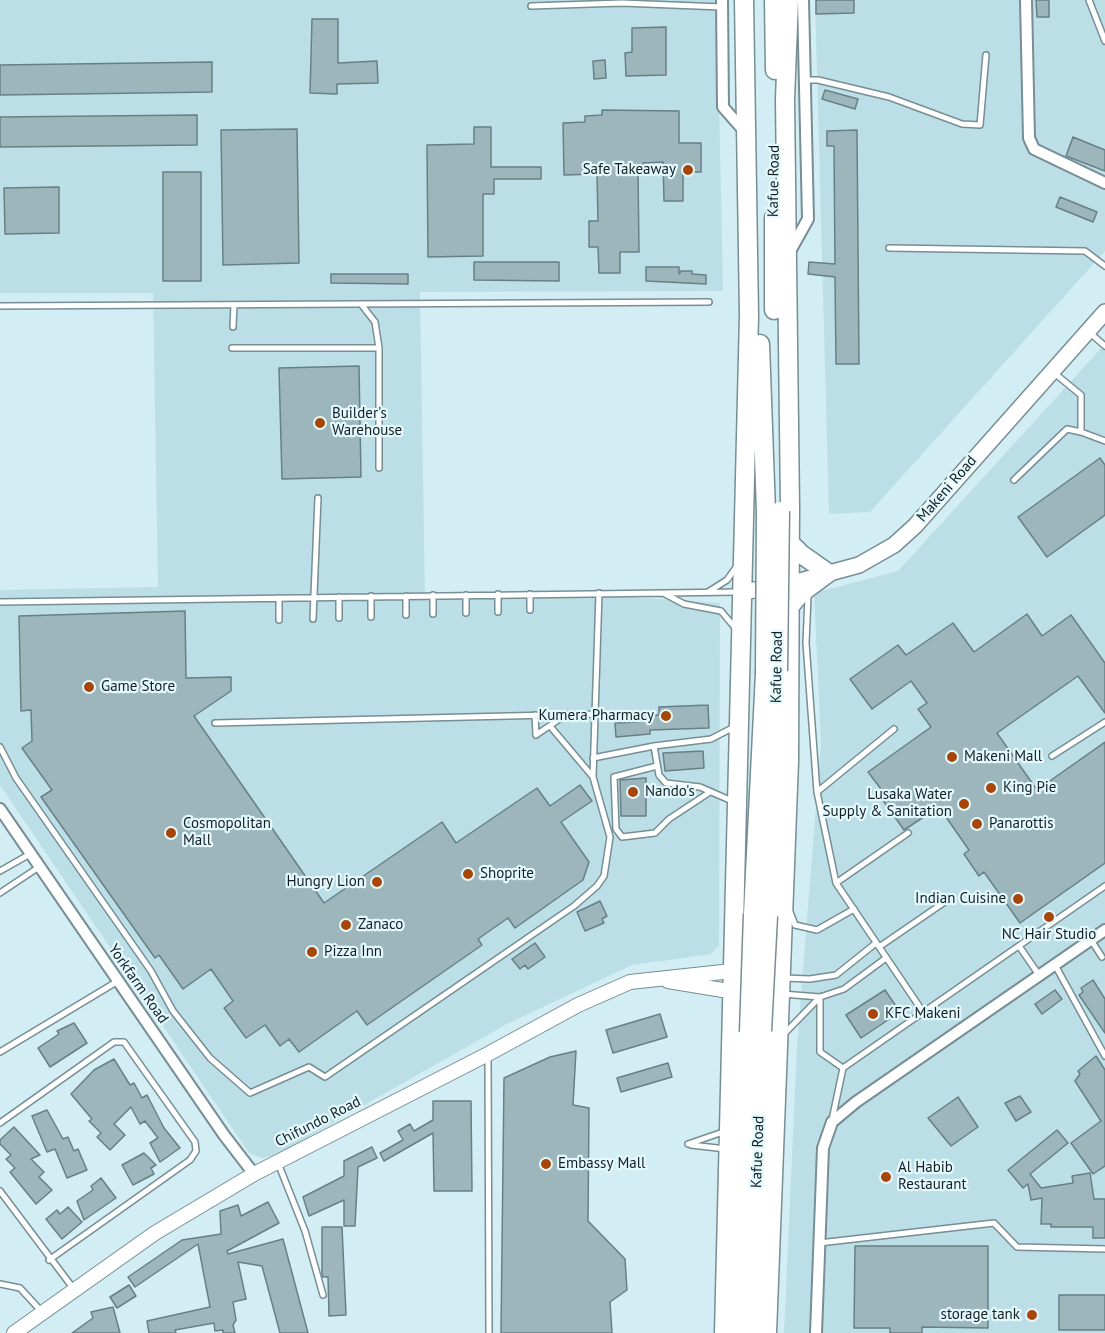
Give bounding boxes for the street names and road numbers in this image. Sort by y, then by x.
street label: Kafue Road [764,145,784,217]
street label: Makeni Road [913,452,981,526]
street label: Kafue Road [767,631,787,703]
street label: Yorkfarm Road [104,941,172,1027]
street label: Chifundo Road [272,1093,364,1151]
street label: Kafue Road [748,1115,768,1189]

